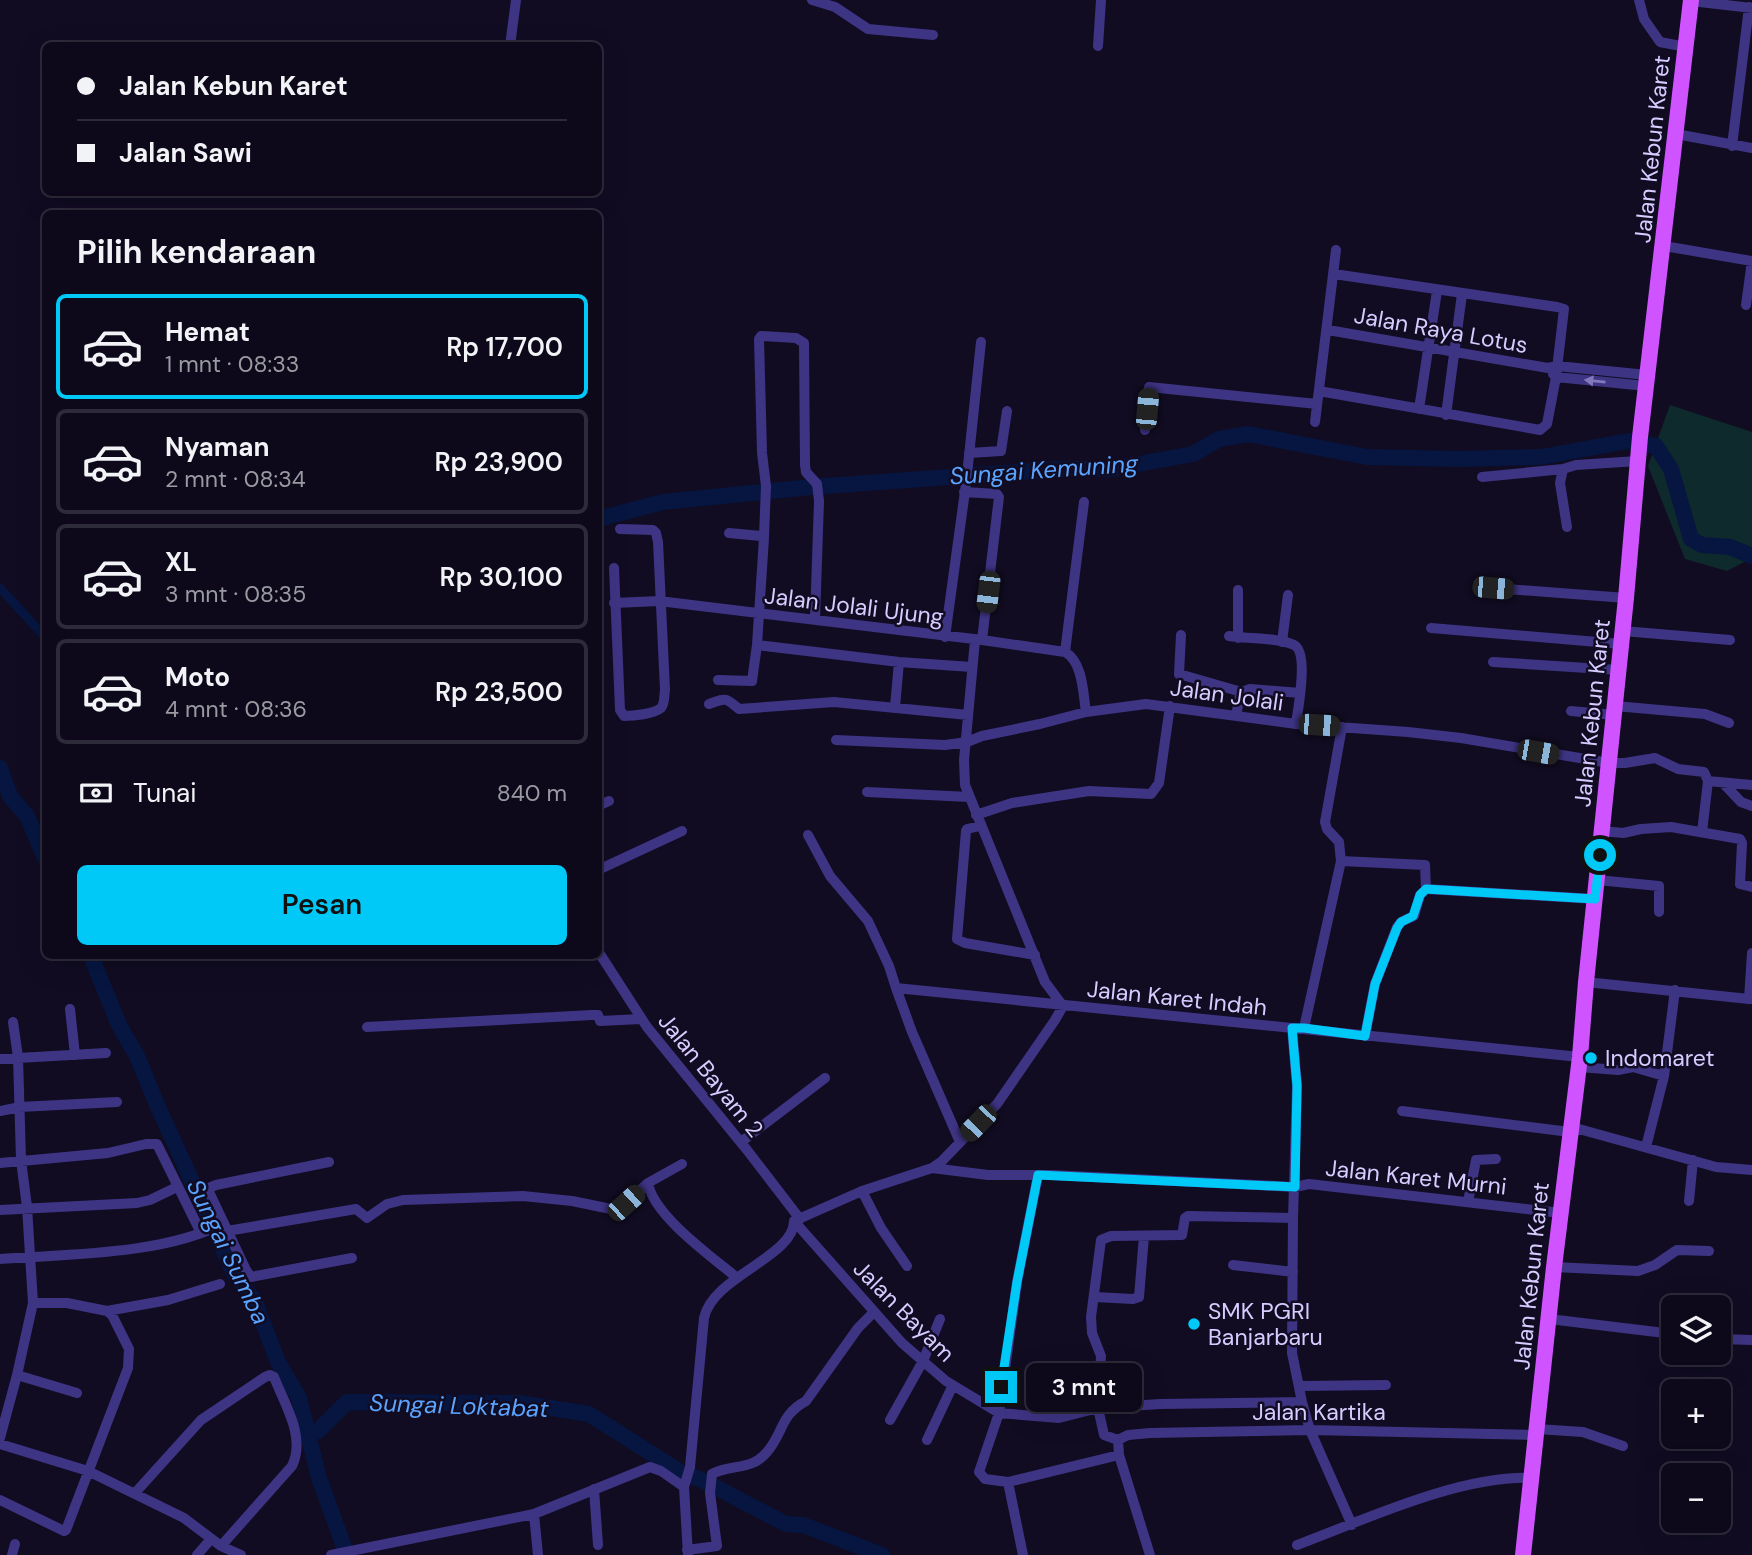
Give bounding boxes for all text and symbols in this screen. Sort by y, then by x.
street label: Jalan Kebun Karet [1627,54,1677,244]
text: Jalan Kebun Karet [119,69,348,103]
text: Jalan Sawi [119,136,252,170]
text: Pilih kendaraan [77,231,316,273]
street label: Jalan Raya Lotus [1352,300,1530,360]
icon: car [81,315,144,378]
text: Hemat [165,315,250,349]
text: Rp 17,700 [446,330,563,364]
text: 1 mnt · 08:33 [165,349,299,379]
one-way arrow [1584,375,1606,386]
car [1135,387,1160,431]
icon: car [81,430,144,493]
text: Nyaman [165,430,270,464]
text: Rp 23,900 [435,445,563,479]
water label: Sungai Kemuning [949,447,1140,492]
text: 2 mnt · 08:34 [165,464,306,494]
icon: car [81,545,144,608]
text: XL [165,545,197,579]
text: Rp 30,100 [440,560,563,594]
car [976,570,1001,614]
car [1472,576,1515,600]
text: 3 mnt · 08:35 [165,579,306,609]
street label: Jalan Jolali Ujung [763,580,946,632]
street label: Jalan Kebun Karet [1567,618,1617,808]
icon: car [81,660,144,723]
text: Moto [165,660,230,694]
street label: Jalan Jolali [1168,672,1286,718]
text: Rp 23,500 [435,675,563,709]
text: 4 mnt · 08:36 [165,694,307,724]
car [1298,713,1341,737]
car [1516,738,1561,766]
icon: cash [77,774,115,812]
text: Tunai [133,776,197,810]
text: 840 m [497,778,567,808]
route start [1584,839,1616,871]
button: Pesan [77,865,567,945]
street label: Jalan Karet Indah [1085,974,1269,1022]
street label: Jalan Bayam 2 [652,1007,770,1143]
place label: Indomaret [1605,1043,1714,1073]
marker: Indomaret [1583,1050,1599,1066]
car [956,1101,1001,1145]
street label: Jalan Karet Murni [1324,1153,1508,1201]
water label: Sungai Sumba [180,1174,277,1329]
car [604,1181,649,1225]
street label: Jalan Kebun Karet [1506,1181,1556,1371]
street label: Jalan Bayam [847,1254,961,1368]
map controls [1661,1295,1731,1533]
button: layers [1661,1295,1731,1365]
place label: SMK PGRI Banjarbaru [1208,1296,1323,1352]
marker: SMK PGRI Banjarbaru [1186,1316,1202,1332]
callout: 3 mnt [1026,1362,1141,1412]
route end [985,1371,1017,1403]
text: 3 mnt [1052,1372,1116,1402]
button: + [1661,1379,1731,1449]
water label: Sungai Loktabat [369,1387,550,1424]
street label: Jalan Kartika [1252,1397,1386,1427]
button: − [1661,1463,1731,1533]

